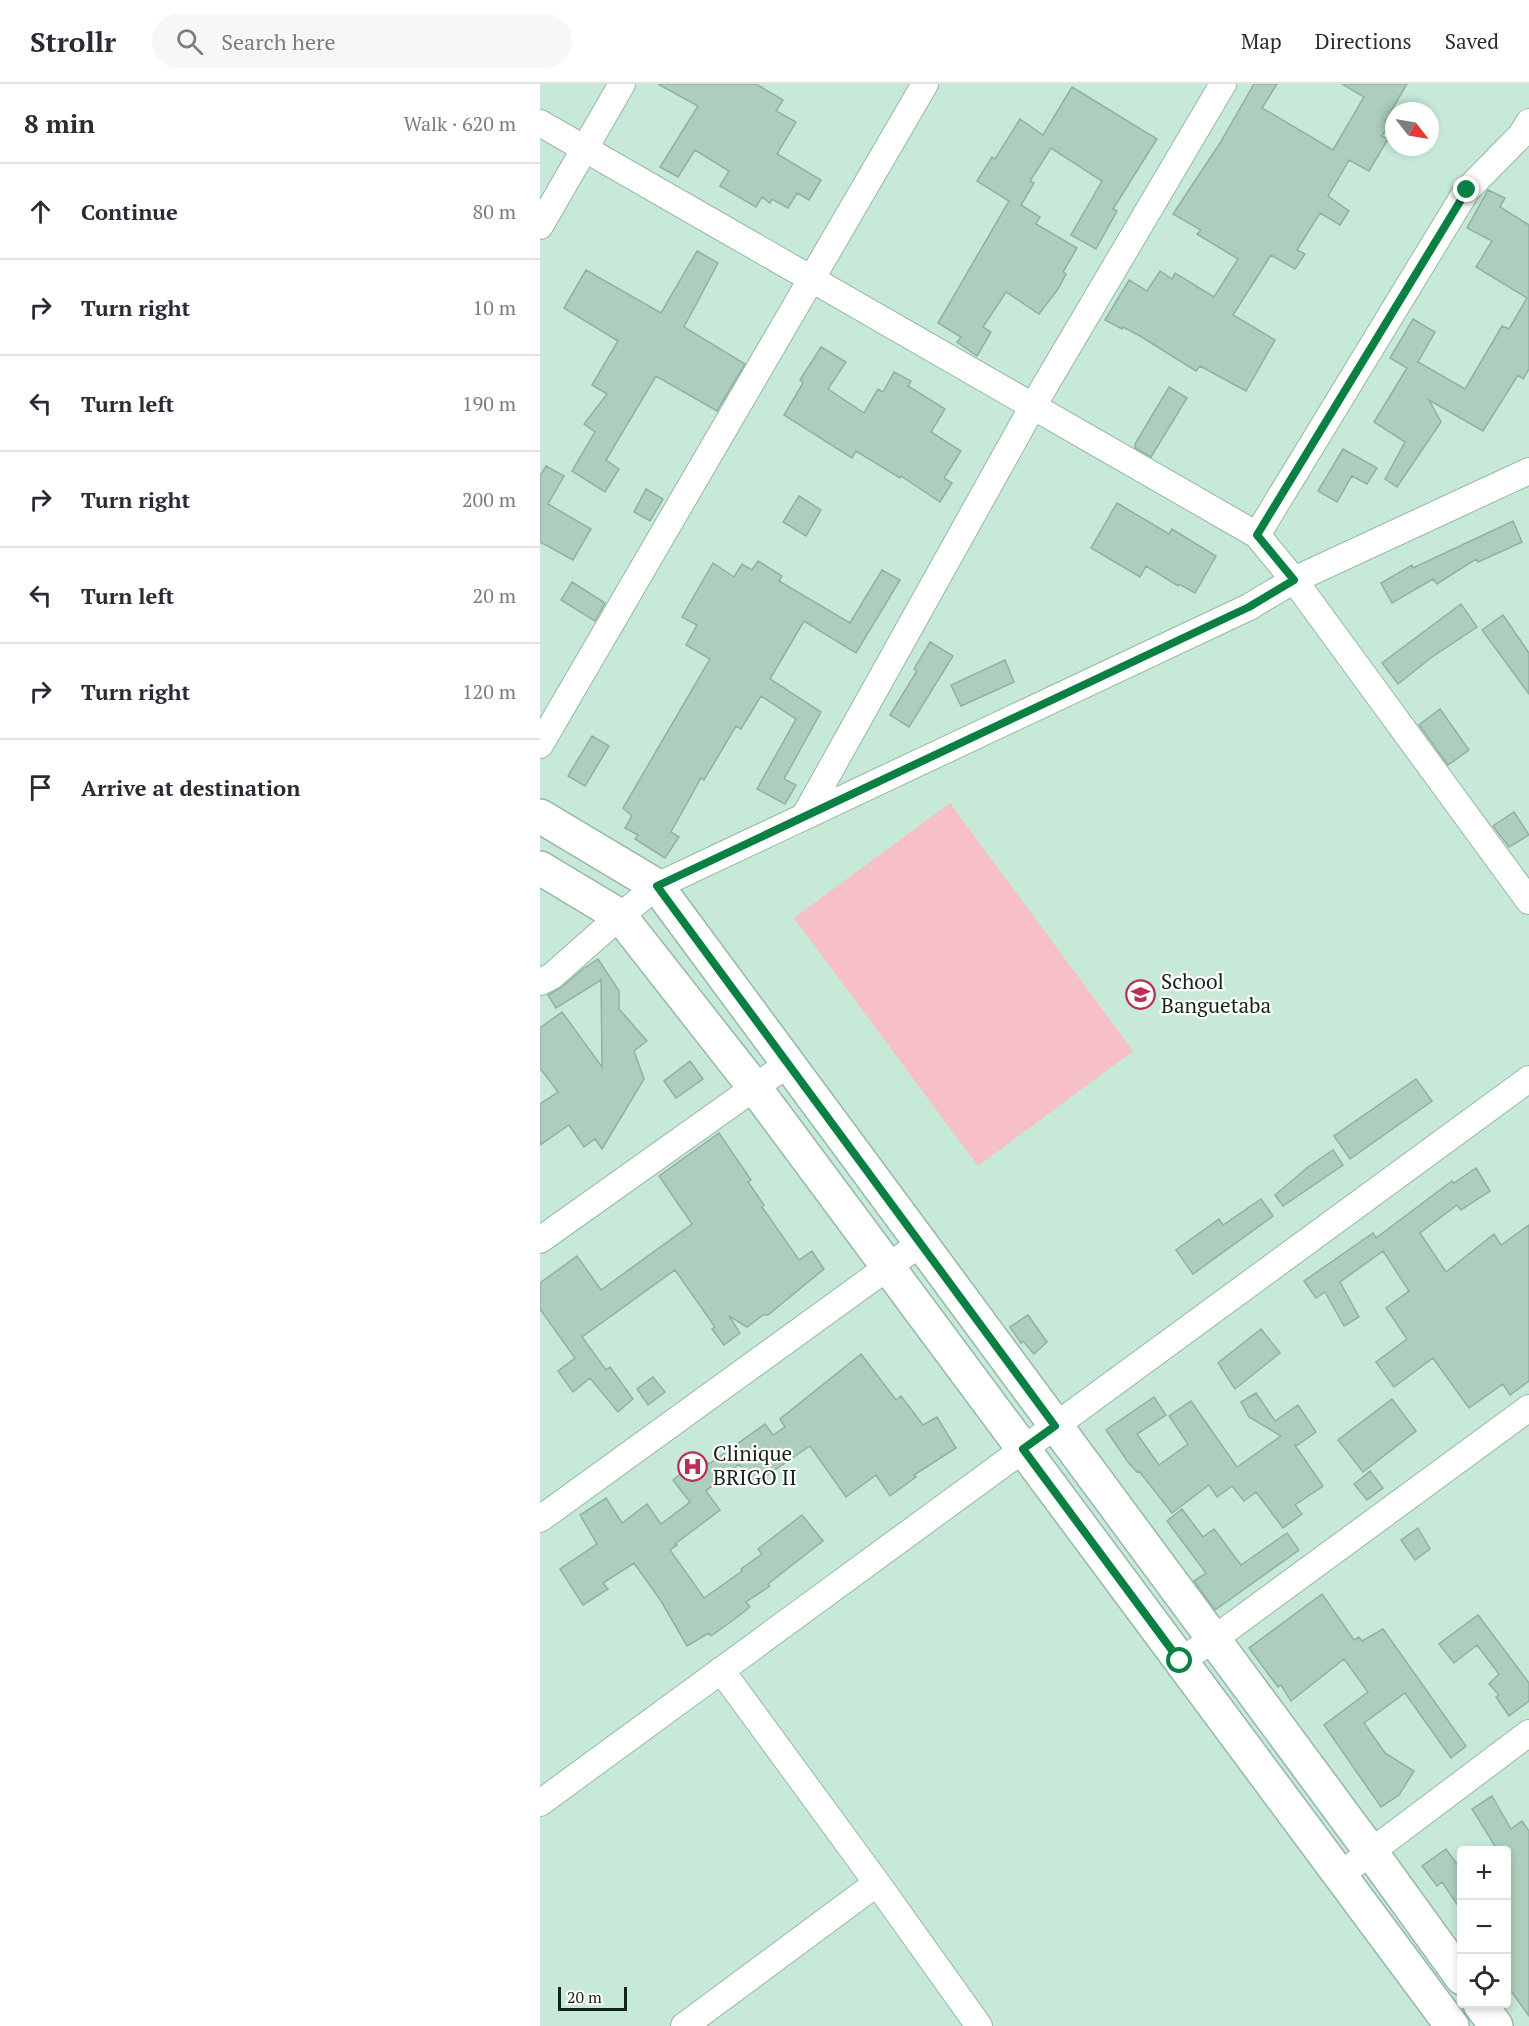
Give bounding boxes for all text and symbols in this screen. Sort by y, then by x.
search box [152,14,572,68]
text: Strollr [30,23,116,60]
icon: search [173,25,206,58]
text: Search here [221,27,336,56]
text: Map [1241,27,1282,55]
text: Directions [1315,27,1412,55]
text: Saved [1445,27,1499,55]
north arrow [1385,102,1439,156]
text: 8 min [24,106,95,140]
text: Walk · 620 m [404,110,516,137]
route end [1453,176,1479,202]
icon: ahead [24,195,57,228]
text: Continue [81,197,178,226]
text: 80 m [473,198,516,225]
icon: right [24,291,57,324]
text: Turn right [81,293,190,322]
text: 10 m [473,294,516,321]
icon: left [24,387,57,420]
text: Turn left [81,389,174,418]
text: 190 m [462,390,516,417]
icon: right [24,483,57,516]
text: Turn right [81,485,190,514]
text: 200 m [462,486,516,513]
icon: left [24,579,57,612]
text: Turn left [81,581,174,610]
text: 20 m [473,582,516,609]
icon: right [24,675,57,708]
text: Turn right [81,677,190,706]
text: 120 m [462,678,516,705]
icon: arrive [24,771,57,804]
text: Arrive at destination [81,773,300,802]
place label: School Banguetaba [1161,967,1271,1019]
school or university icon: School Banguetaba [1124,978,1156,1010]
place label: Clinique BRIGO II [713,1439,797,1491]
hospital icon: Clinique BRIGO II [676,1450,708,1482]
route start [1166,1647,1192,1673]
map controls [1457,1846,1511,2008]
button: + [1457,1846,1511,1900]
button: − [1457,1900,1511,1954]
button: locate [1457,1954,1511,2008]
scale bar [558,1984,627,2012]
text: 20 m [567,1986,602,2008]

